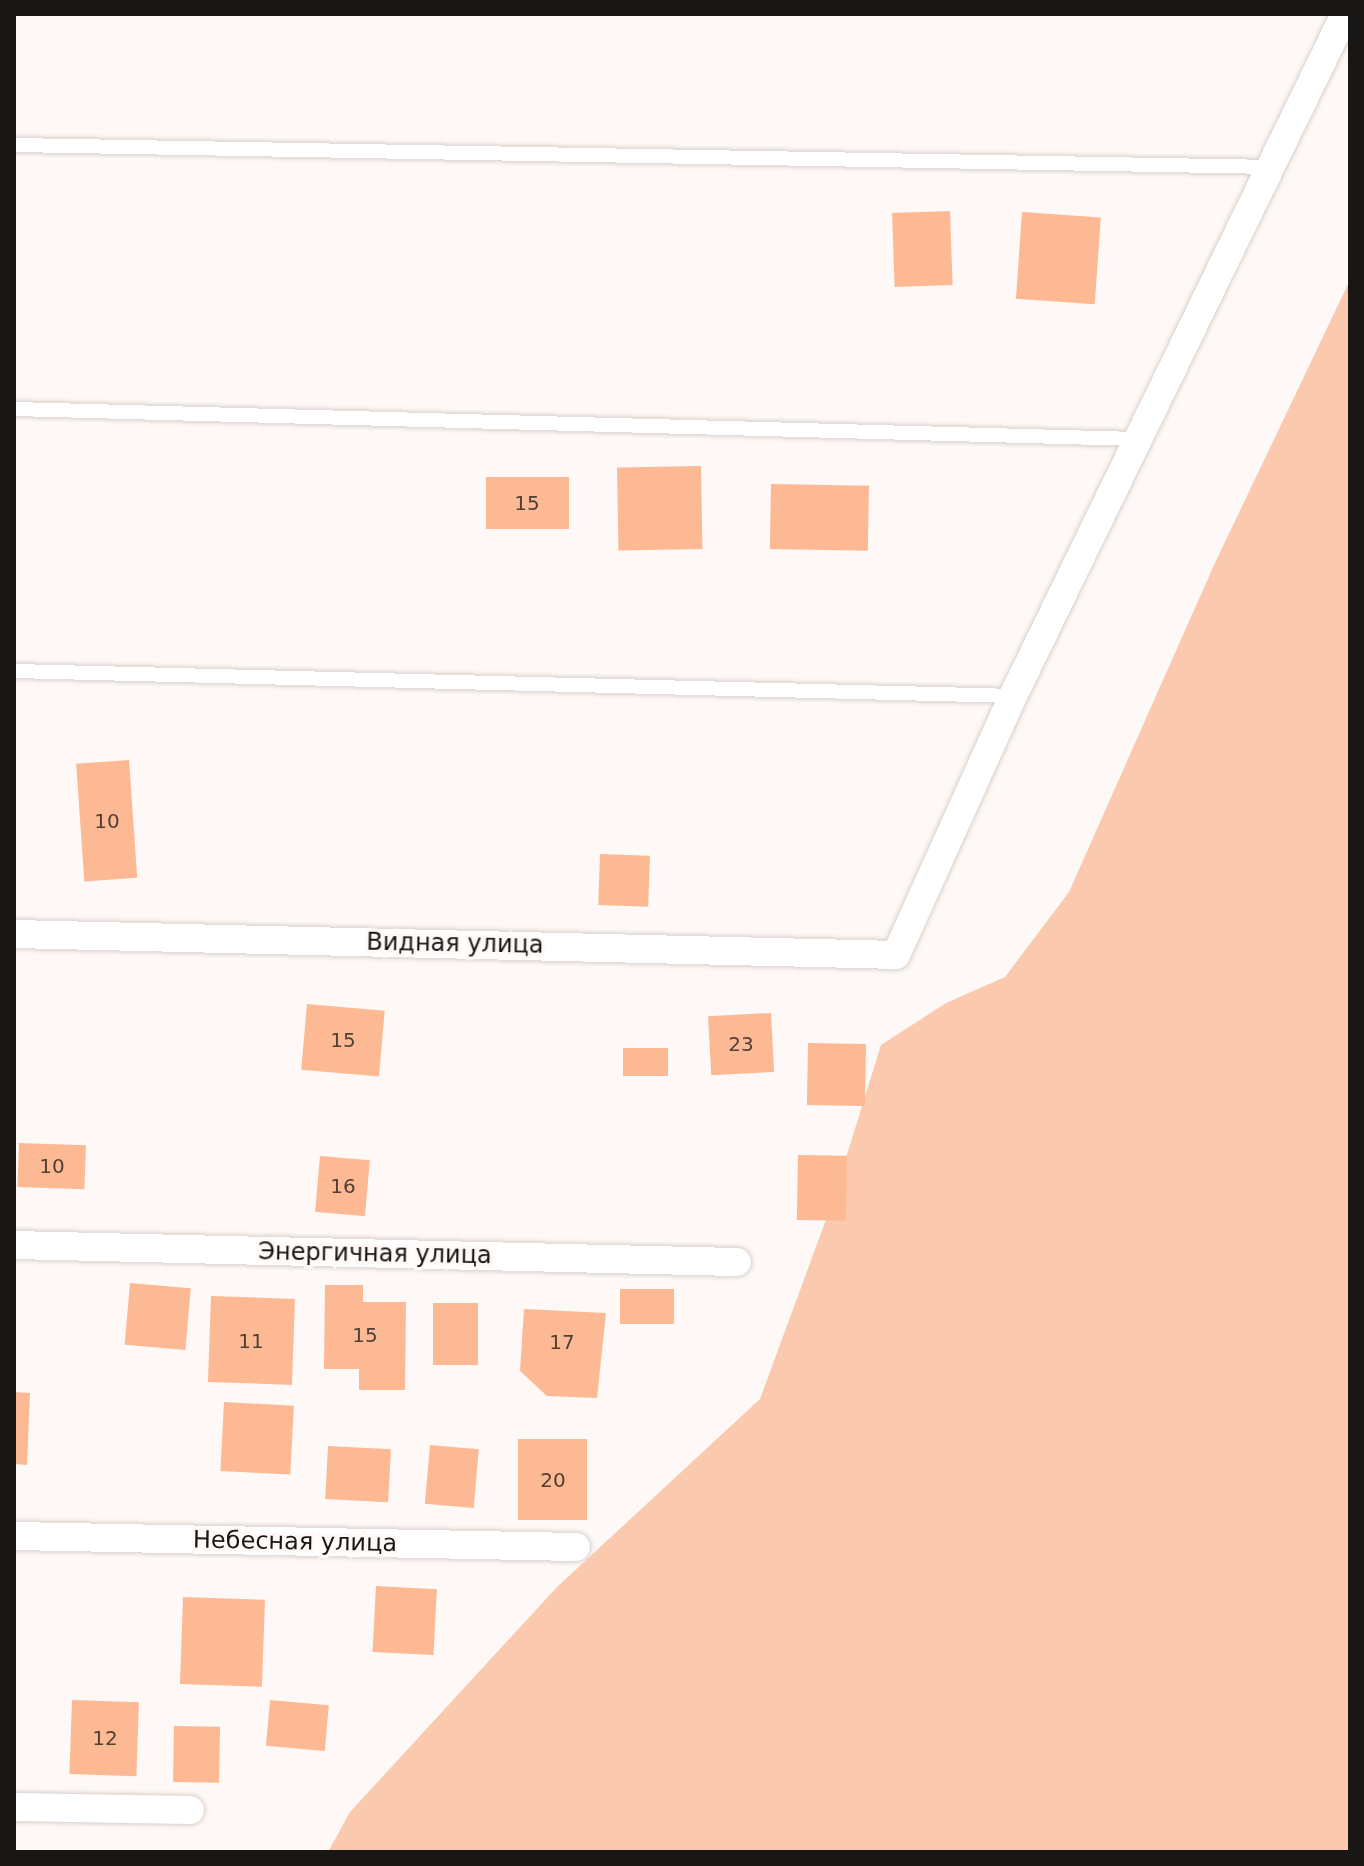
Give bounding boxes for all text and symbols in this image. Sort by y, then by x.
house number: 15 [514,491,540,515]
house number: 10 [94,809,120,833]
street label: Видная улица [366,928,544,960]
house number: 15 [330,1028,356,1052]
house number: 23 [728,1032,754,1056]
house number: 10 [39,1154,65,1178]
house number: 16 [330,1174,356,1198]
street label: Энергичная улица [258,1238,492,1270]
house number: 15 [352,1323,378,1347]
house number: 11 [238,1329,264,1353]
house number: 17 [549,1330,575,1354]
house number: 20 [540,1468,566,1492]
street label: Небесная улица [193,1526,397,1558]
house number: 12 [92,1726,118,1750]

